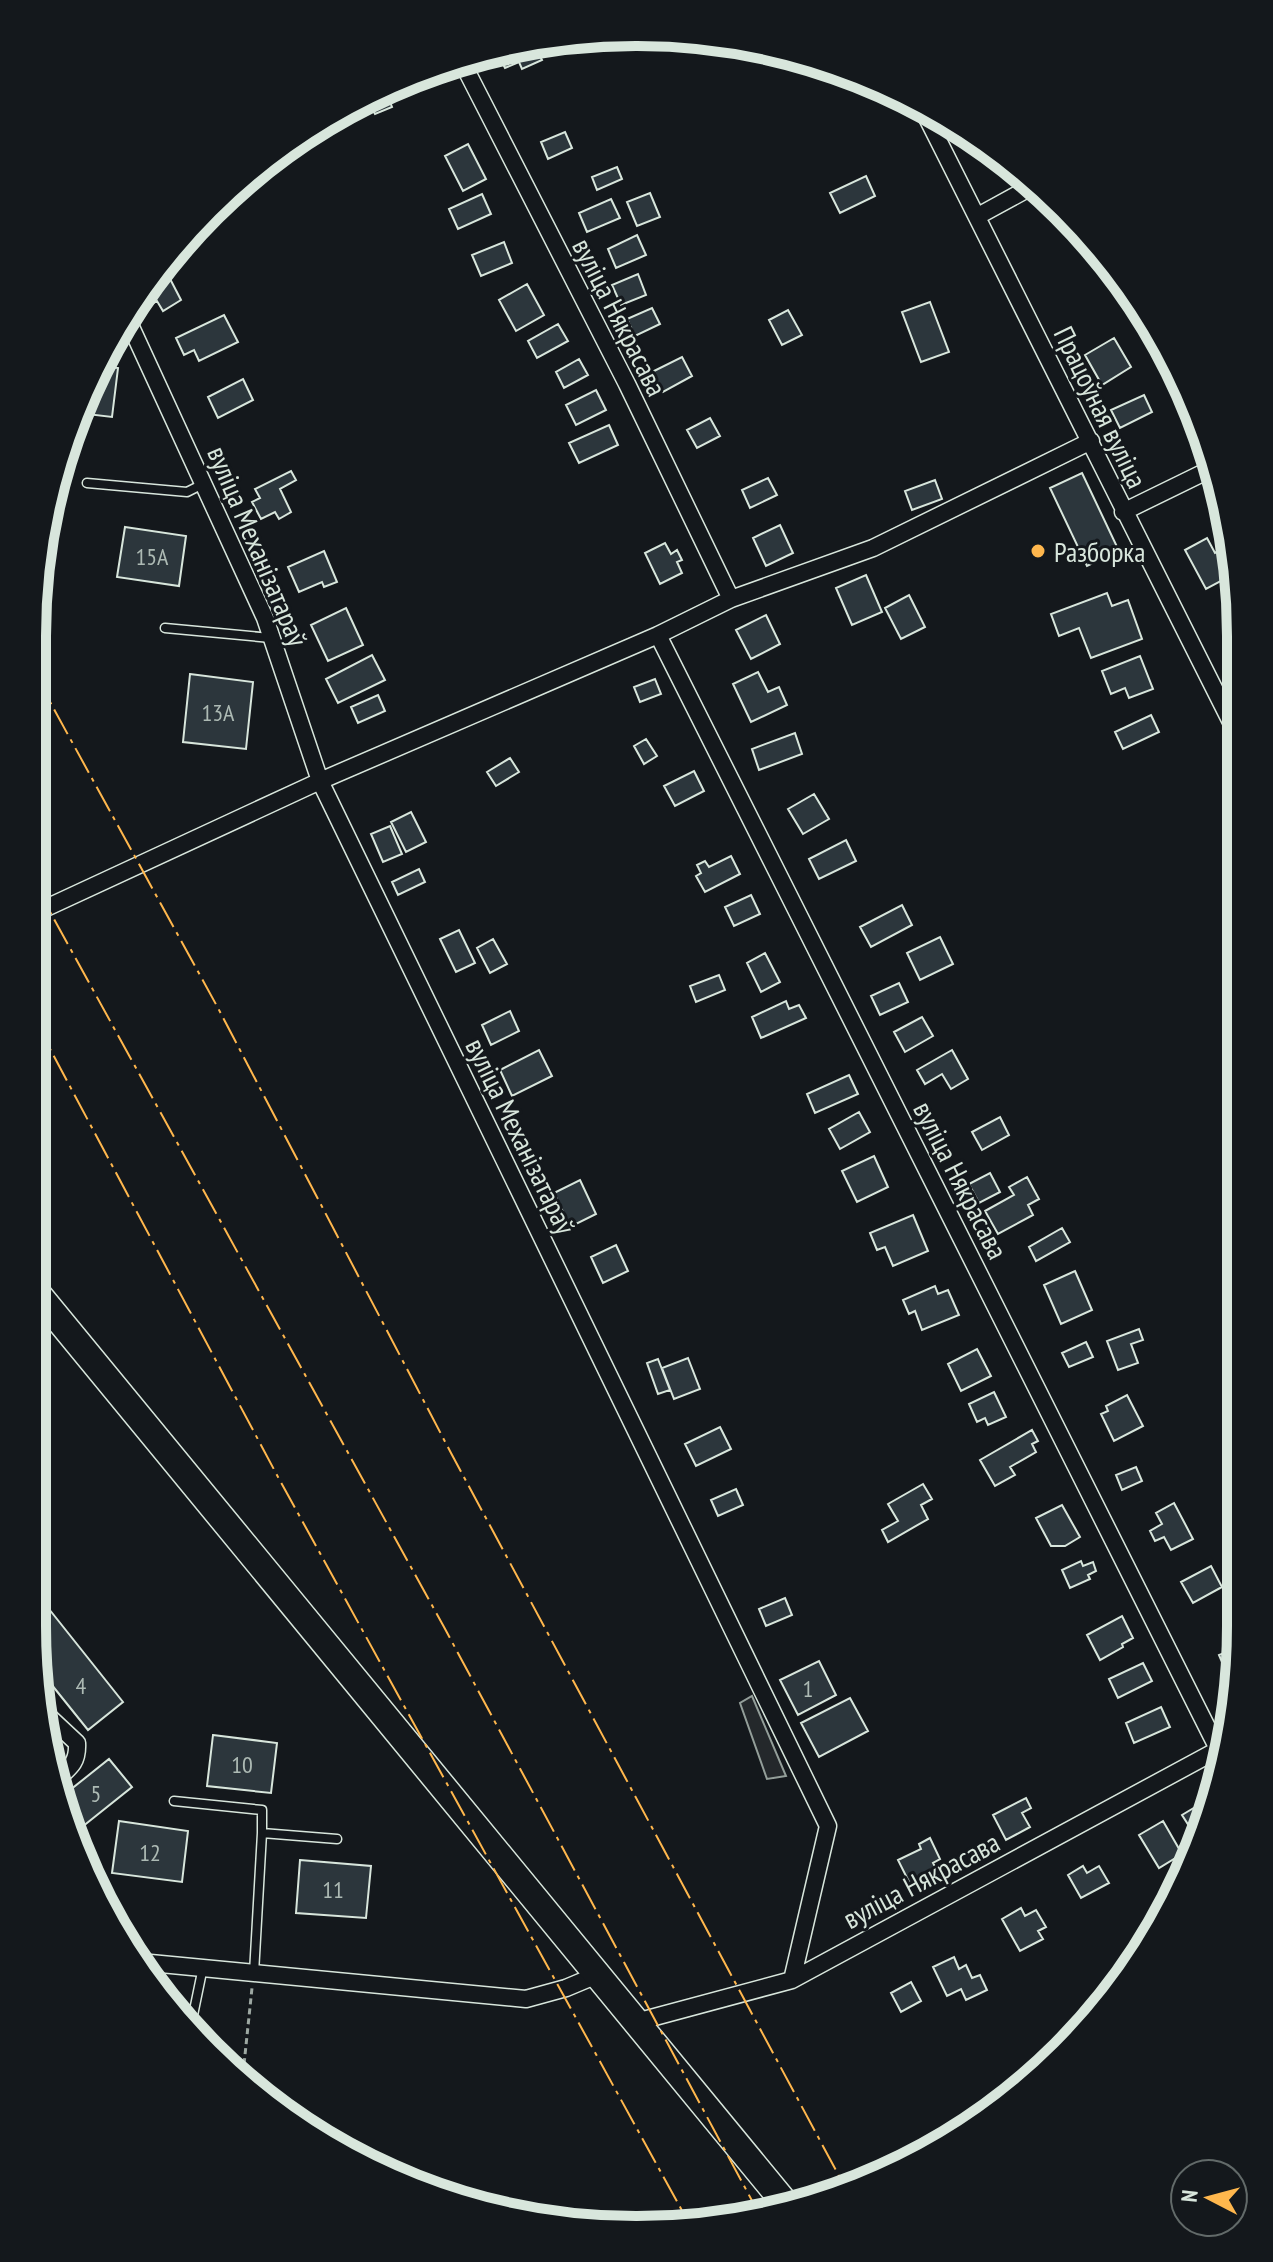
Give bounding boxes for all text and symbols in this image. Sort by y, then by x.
street label: вуліца Някрасава [564,232,676,402]
street label: Працоўная вуліца [1046,320,1156,494]
street label: вуліца Механізатараў [199,441,317,652]
place label: Разборка [1054,533,1145,570]
house number: 15А [136,541,169,572]
marker: Разборка [1029,542,1047,560]
house number: 13А [202,697,235,728]
street label: вуліца Механізатараў [458,1032,585,1240]
street label: вуліца Някрасава [905,1095,1017,1265]
house number: 4 [76,1670,87,1701]
house number: 1 [803,1673,813,1704]
house number: 10 [231,1749,253,1780]
house number: 5 [91,1778,101,1809]
street label: вуліца Някрасава [836,1823,1006,1937]
house number: 12 [139,1837,161,1868]
house number: 11 [322,1874,344,1905]
north arrow [1169,2158,1249,2238]
text: N [1175,2189,1204,2203]

